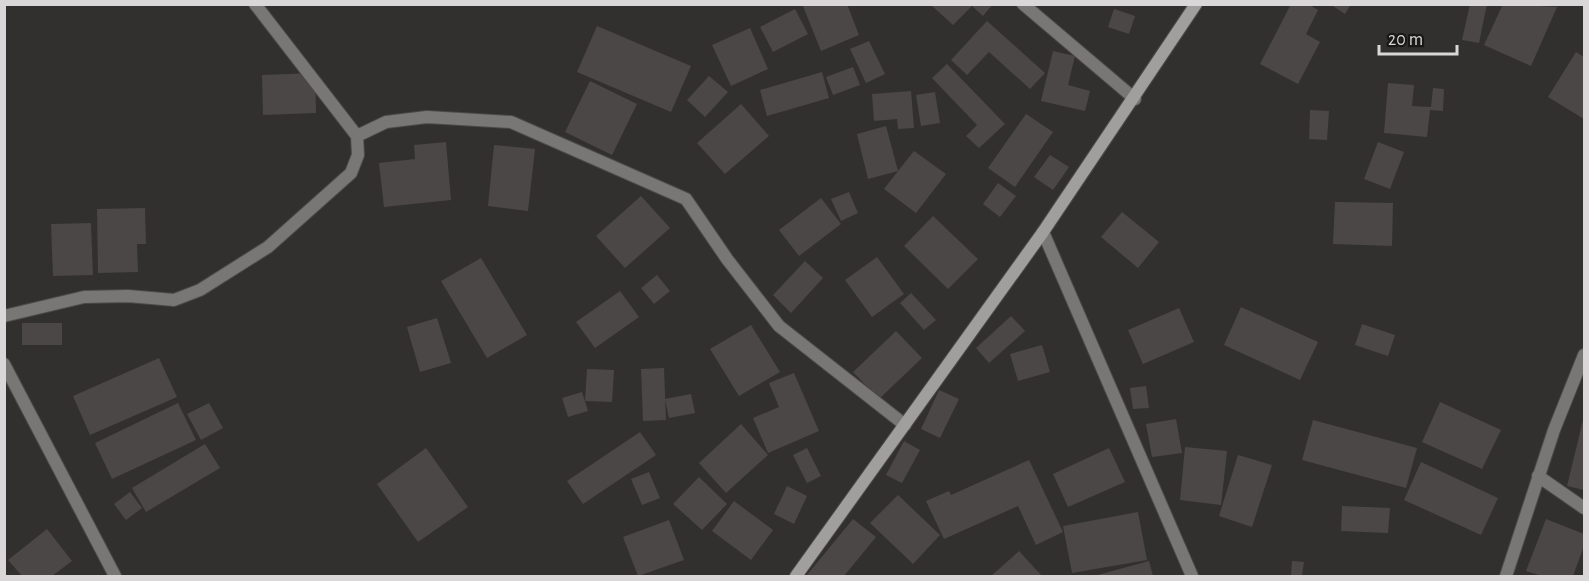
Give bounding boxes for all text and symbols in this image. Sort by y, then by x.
scale bar [1379,18,1457,56]
text: 20 m [1388,31,1423,49]

